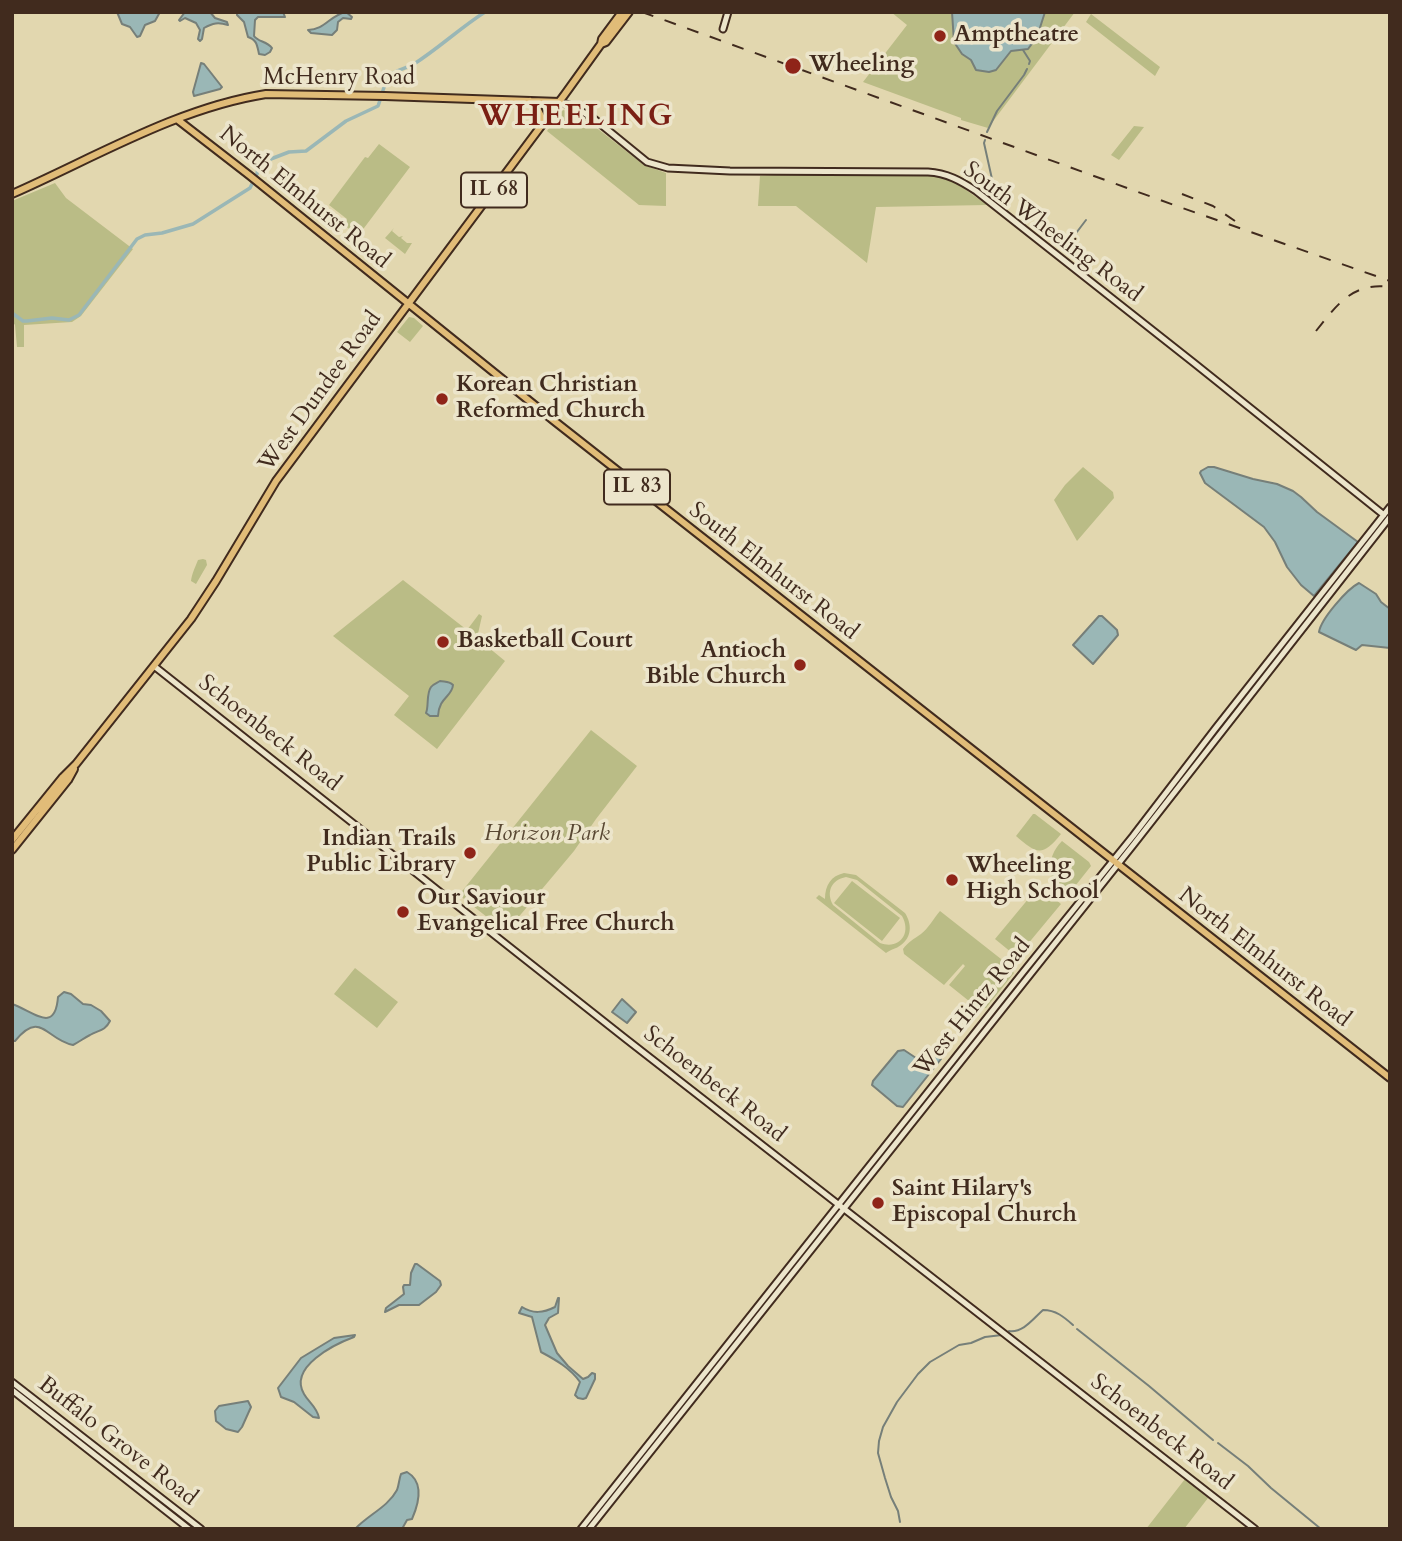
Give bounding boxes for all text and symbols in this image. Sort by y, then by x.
place label: Amptheatre [954,22,1079,50]
marker: Amptheatre [932,28,948,44]
place label: Wheeling [809,52,914,80]
marker: Wheeling [783,56,803,76]
street label: McHenry Road [263,65,415,93]
district label: WHEELING [479,100,673,136]
street label: North Elmhurst Road [213,121,395,275]
street label: South Wheeling Road [957,157,1147,309]
road number: IL 68 [461,172,527,208]
street label: West Dundee Road [254,307,388,477]
place label: Korean Christian Reformed Church [456,372,645,426]
marker: Korean Christian Reformed Church [434,391,450,407]
road number: IL 83 [604,470,670,504]
street label: South Elmhurst Road [683,497,863,647]
place label: Basketball Court [457,628,633,656]
marker: Basketball Court [435,634,451,650]
place label: Antioch Bible Church [646,638,786,692]
marker: Antioch Bible Church [792,657,808,673]
street label: Schoenbeck Road [192,670,346,798]
park label: Horizon Park [484,821,610,849]
place label: Indian Trails Public Library [306,826,456,880]
marker: Indian Trails Public Library [462,845,478,861]
place label: Wheeling High School [966,853,1099,907]
marker: Wheeling High School [944,872,960,888]
street label: North Elmhurst Road [1172,882,1356,1034]
place label: Our Saviour Evangelical Free Church [417,885,675,939]
marker: Our Saviour Evangelical Free Church [395,904,411,920]
street label: West Hintz Road [909,933,1037,1083]
street label: Schoenbeck Road [637,1021,791,1149]
place label: Saint Hilary's Episcopal Church [892,1176,1077,1230]
marker: Saint Hilary's Episcopal Church [870,1195,886,1211]
street label: Schoenbeck Road [1084,1369,1238,1497]
street label: Buffalo Grove Road [32,1371,202,1513]

